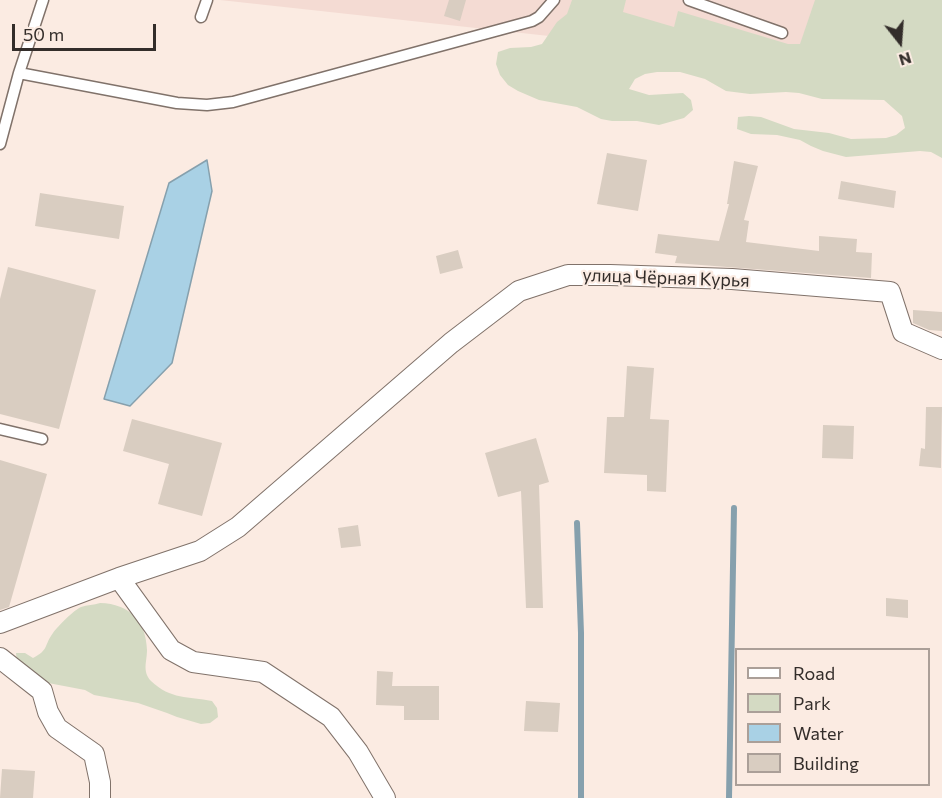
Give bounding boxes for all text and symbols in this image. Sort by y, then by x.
scale bar [15,12,159,50]
north arrow [870,12,930,72]
text: 50 m [23,23,64,45]
text: N [897,49,914,71]
street label: улица Чёрная Курья [582,264,750,292]
legend [735,648,930,786]
text: Road [793,662,835,684]
text: Park [793,692,831,714]
text: Water [793,722,844,744]
text: Building [793,752,859,774]

